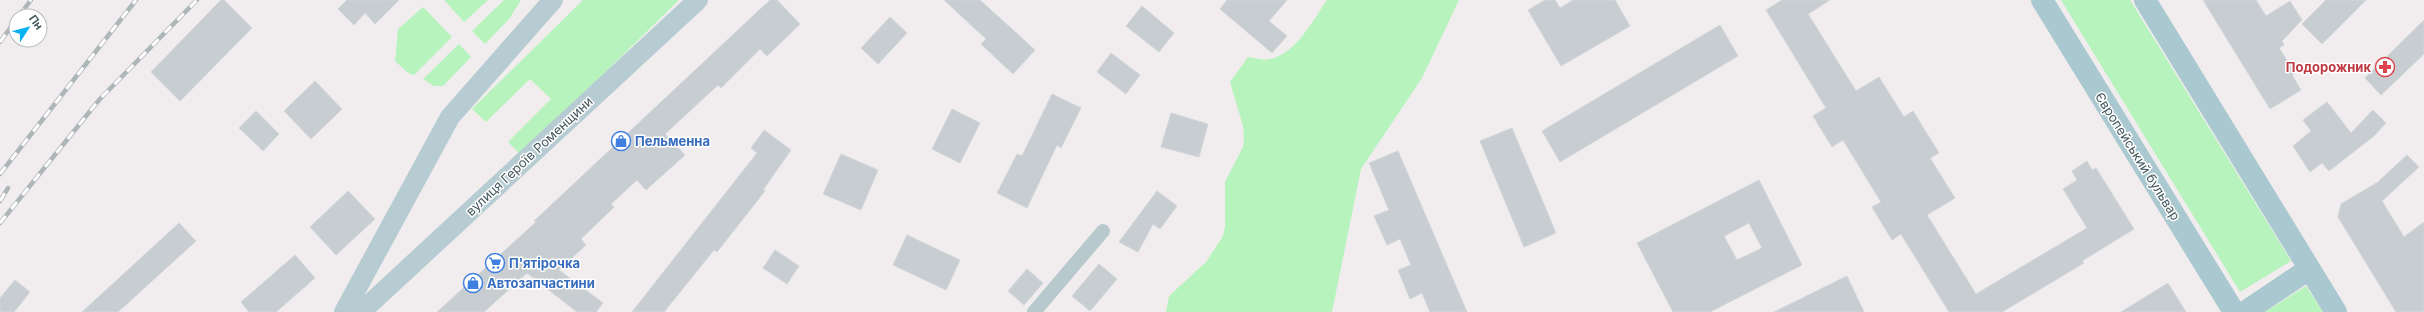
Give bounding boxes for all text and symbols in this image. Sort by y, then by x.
north arrow [8,8,48,48]
text: Пн [26,12,46,32]
pharmacy icon: Подорожник [2374,56,2396,78]
place label: Подорожник [2286,59,2371,75]
street label: Європейський бульвар [2092,89,2184,223]
street label: вулиця Героїв Роменщини [462,93,596,219]
shop icon: Пельменна [610,130,632,152]
place label: Пельменна [635,133,710,149]
supermarket icon: П'ятірочка [484,252,506,274]
place label: П'ятірочка [509,255,580,271]
shop icon: Автозапчастини [462,272,484,294]
place label: Автозапчастини [487,275,595,291]

